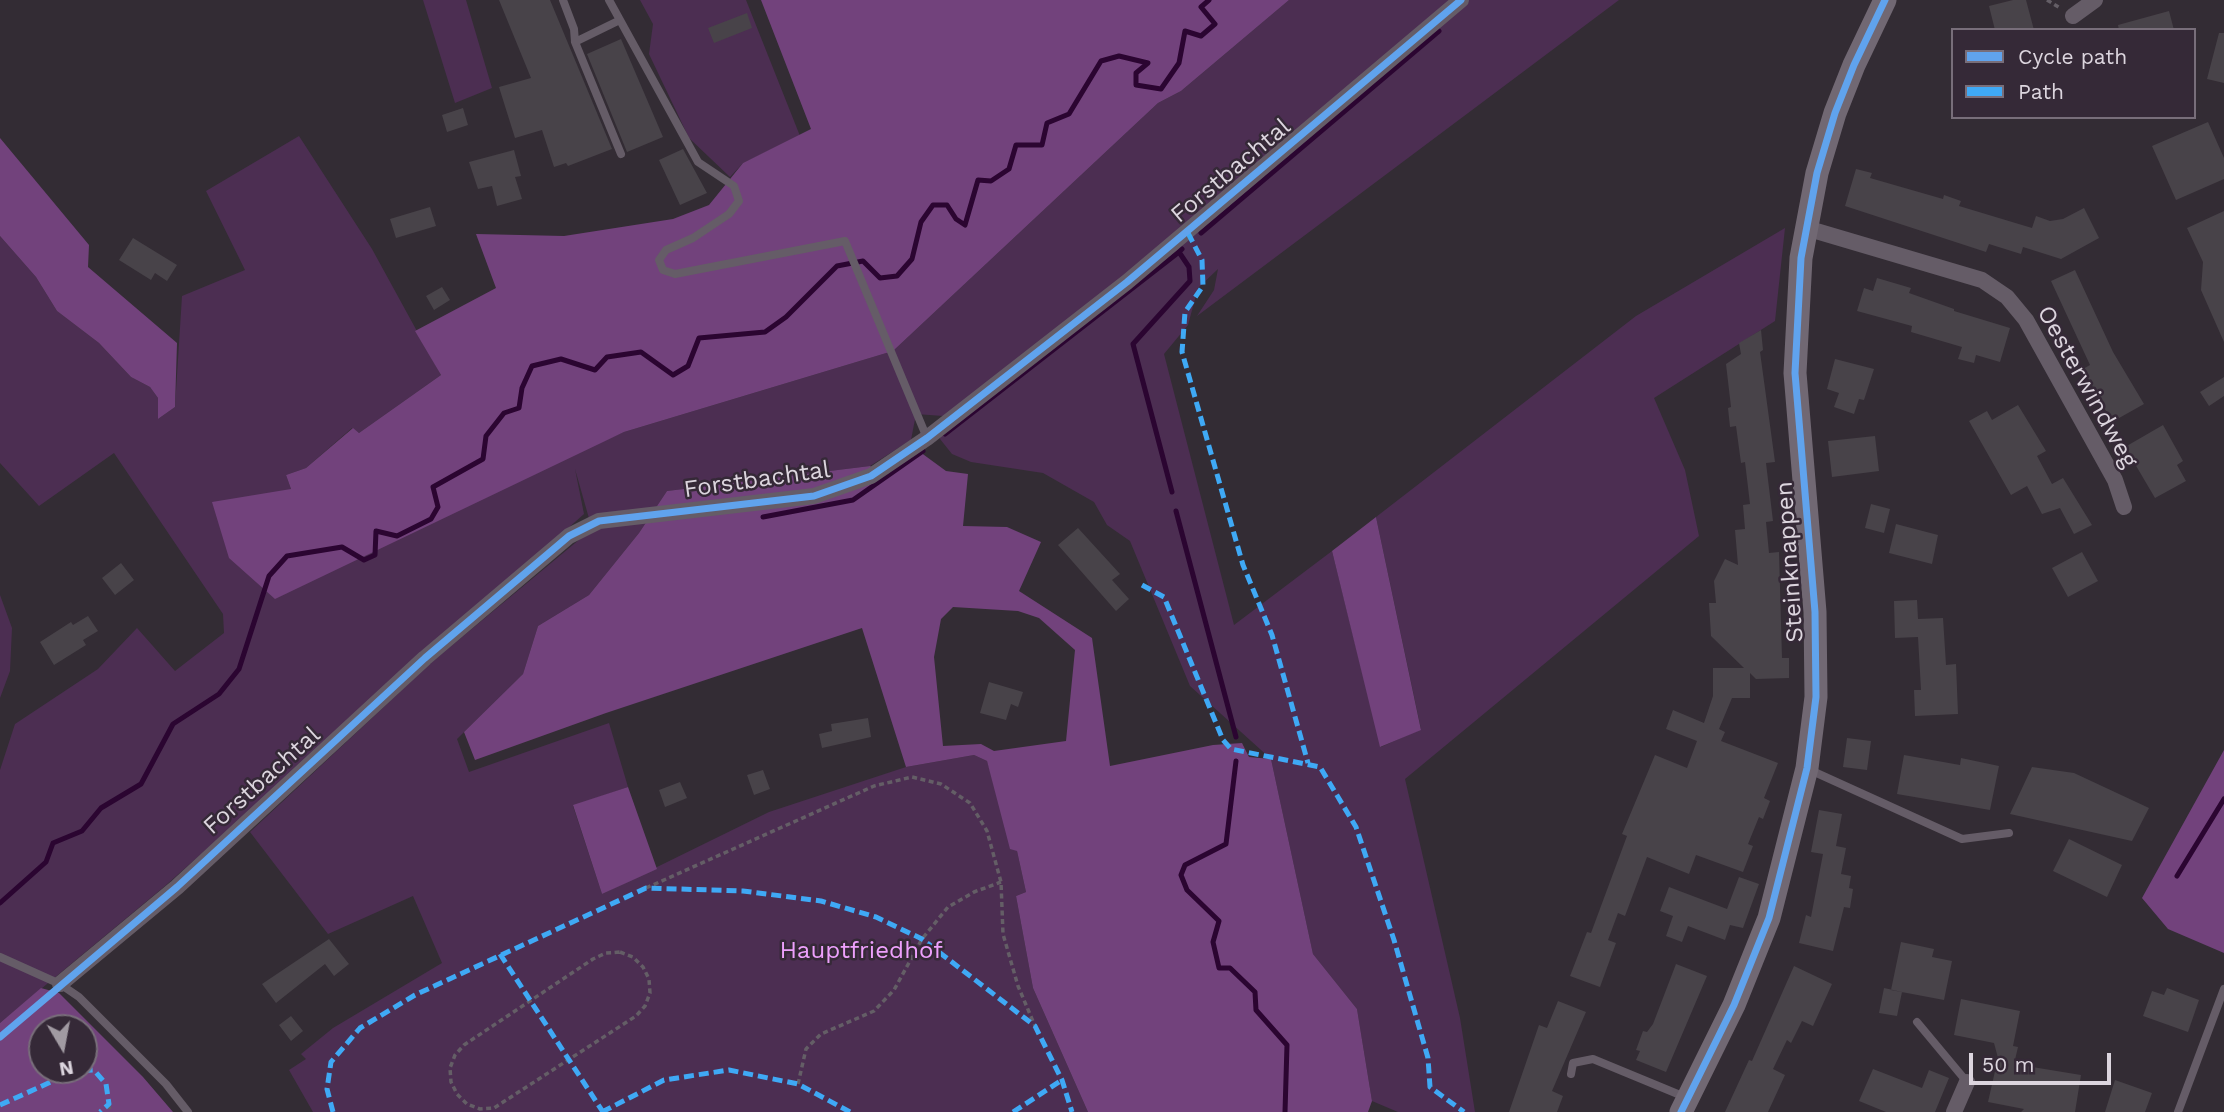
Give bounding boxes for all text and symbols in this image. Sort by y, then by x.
legend [1951,28,2196,119]
text: Cycle path [2018,44,2127,69]
text: Path [2018,79,2064,104]
street label: Forstbachtal [1165,113,1297,229]
street label: Oesterwindweg [2031,301,2143,473]
street label: Forstbachtal [682,455,832,505]
street label: Steinknappen [1770,481,1810,643]
street label: Forstbachtal [198,721,326,841]
park label: Hauptfriedhof [779,937,943,965]
north arrow [28,1014,98,1084]
scale bar [1972,1038,2114,1082]
text: 50 m [1982,1052,2034,1077]
text: N [57,1056,75,1081]

